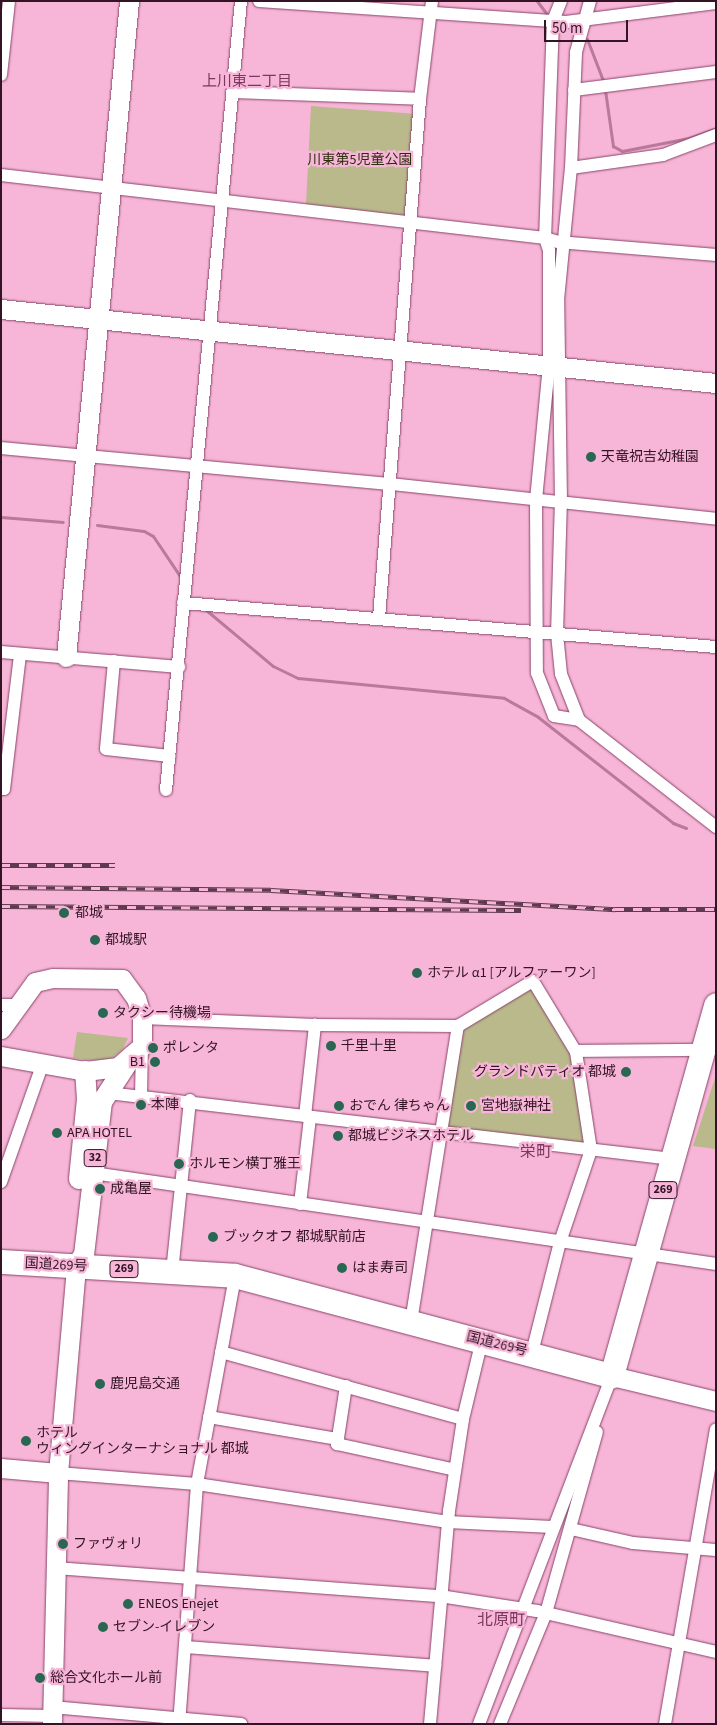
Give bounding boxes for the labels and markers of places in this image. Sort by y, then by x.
place label: 天竜祝吉幼稚園 [601,449,699,465]
marker: 天竜祝吉幼稚園 [585,451,597,463]
place label: 都城 [75,905,103,921]
marker: 都城 [57,906,71,920]
place label: 都城駅 [105,932,147,948]
marker: 都城駅 [89,934,101,946]
place label: ホテル α1 [アルファーワン] [427,965,596,981]
marker: ホテル α1 [アルファーワン] [411,967,423,979]
place label: タクシー待機場 [113,1005,211,1021]
marker: タクシー待機場 [97,1007,109,1019]
place label: 千里十里 [341,1038,397,1054]
place label: ポレンタ [163,1040,219,1056]
marker: 千里十里 [325,1040,337,1052]
marker: ポレンタ [147,1042,159,1054]
place label: B1 [130,1054,145,1070]
marker: B1 [149,1056,161,1068]
place label: グランドパティオ 都城 [473,1064,616,1080]
marker: グランドパティオ 都城 [620,1066,632,1078]
place label: 本陣 [151,1097,179,1113]
place label: おでん 律ちゃん [349,1098,450,1114]
place label: 宮地嶽神社 [481,1098,551,1114]
marker: 本陣 [135,1099,147,1111]
marker: おでん 律ちゃん [333,1100,345,1112]
marker: 宮地嶽神社 [465,1100,477,1112]
place label: APA HOTEL [67,1125,132,1141]
marker: APA HOTEL [51,1127,63,1139]
place label: 都城ビジネスホテル [348,1128,474,1144]
marker: 都城ビジネスホテル [332,1130,344,1142]
place label: ホルモン横丁雅王 [189,1156,301,1172]
marker: ホルモン横丁雅王 [173,1158,185,1170]
place label: 成亀屋 [110,1181,152,1197]
marker: 成亀屋 [94,1183,106,1195]
place label: ブックオフ 都城駅前店 [223,1229,366,1245]
marker: ブックオフ 都城駅前店 [207,1231,219,1243]
place label: はま寿司 [352,1260,408,1276]
marker: はま寿司 [336,1262,348,1274]
place label: 鹿児島交通 [110,1376,180,1392]
marker: 鹿児島交通 [94,1378,106,1390]
place label: ホテル ウィングインターナショナル 都城 [36,1425,249,1458]
marker: ホテル ウィングインターナショナル 都城 [20,1435,32,1447]
place label: ファヴォリ [73,1536,143,1552]
marker: ファヴォリ [57,1538,69,1550]
place label: ENEOS Enejet [138,1596,218,1612]
marker: ENEOS Enejet [122,1598,134,1610]
place label: セブン-イレブン [113,1619,215,1635]
marker: セブン-イレブン [97,1621,109,1633]
place label: 総合文化ホール前 [50,1670,162,1686]
marker: 総合文化ホール前 [34,1672,46,1684]

